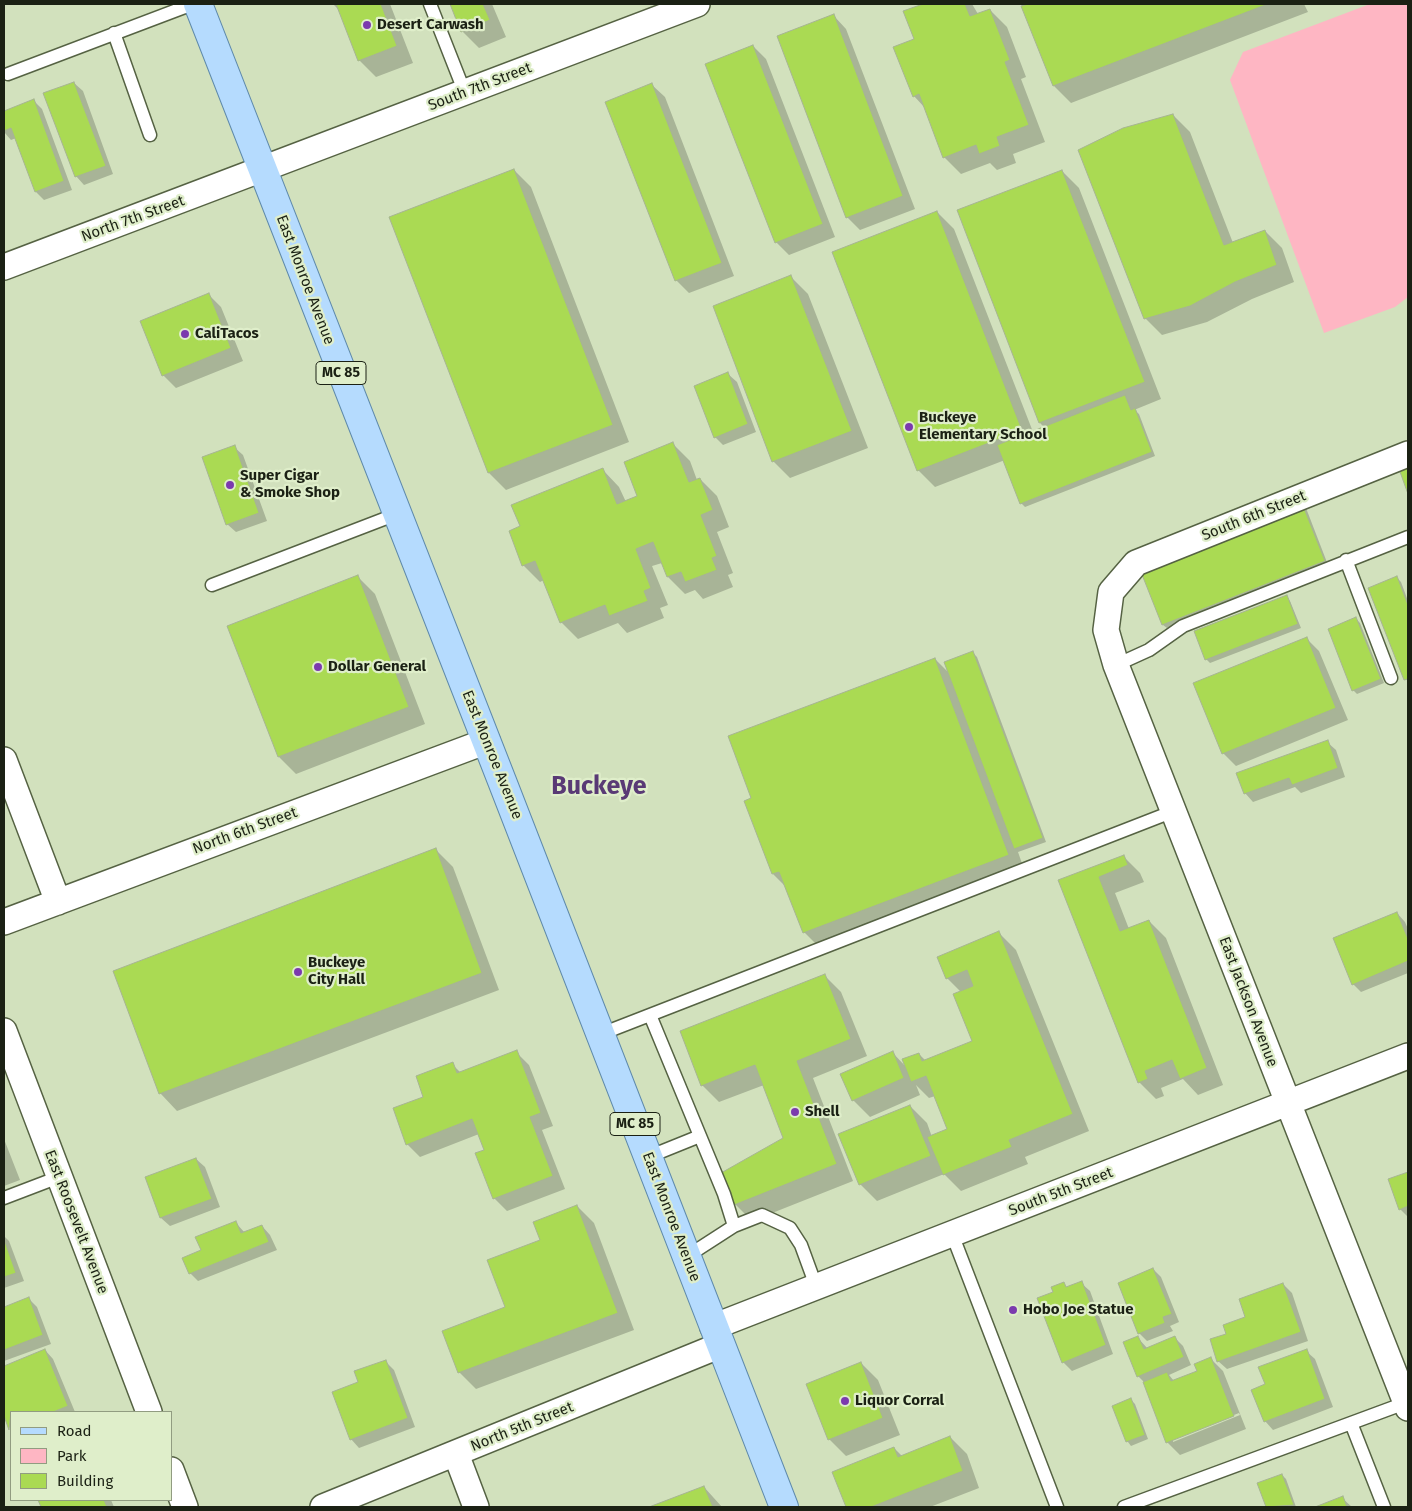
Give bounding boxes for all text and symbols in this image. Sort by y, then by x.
place label: Desert Carwash [377,16,484,34]
marker: Desert Carwash [361,19,373,31]
street label: South 7th Street [426,59,534,115]
street label: North 7th Street [79,192,187,246]
street label: East Monroe Avenue [272,213,338,347]
place label: CaliTacos [195,325,259,343]
marker: CaliTacos [179,328,191,340]
road number: MC 85 [316,362,366,384]
place label: Buckeye Elementary School [919,409,1047,444]
marker: Buckeye Elementary School [903,421,915,433]
place label: Super Cigar & Smoke Shop [240,467,340,502]
marker: Super Cigar & Smoke Shop [224,479,236,491]
street label: South 6th Street [1199,487,1309,545]
place label: Dollar General [328,658,426,676]
marker: Dollar General [312,661,324,673]
street label: East Monroe Avenue [458,688,526,822]
district label: Buckeye [551,772,647,802]
street label: North 6th Street [190,804,300,858]
street label: East Jackson Avenue [1215,934,1281,1070]
place label: Buckeye City Hall [308,954,365,989]
marker: Buckeye City Hall [292,966,304,978]
place label: Shell [805,1103,839,1121]
marker: Shell [789,1106,801,1118]
road number: MC 85 [610,1112,660,1136]
street label: East Roosevelt Avenue [40,1147,112,1297]
street label: East Monroe Avenue [638,1150,704,1284]
street label: South 5th Street [1006,1164,1116,1220]
place label: Hobo Joe Statue [1023,1301,1133,1319]
marker: Hobo Joe Statue [1007,1304,1019,1316]
place label: Liquor Corral [855,1392,944,1410]
marker: Liquor Corral [839,1395,851,1407]
street label: North 5th Street [468,1398,576,1456]
legend [10,1411,172,1501]
text: Road [57,1422,92,1440]
text: Park [57,1447,87,1465]
text: Building [57,1472,113,1490]

